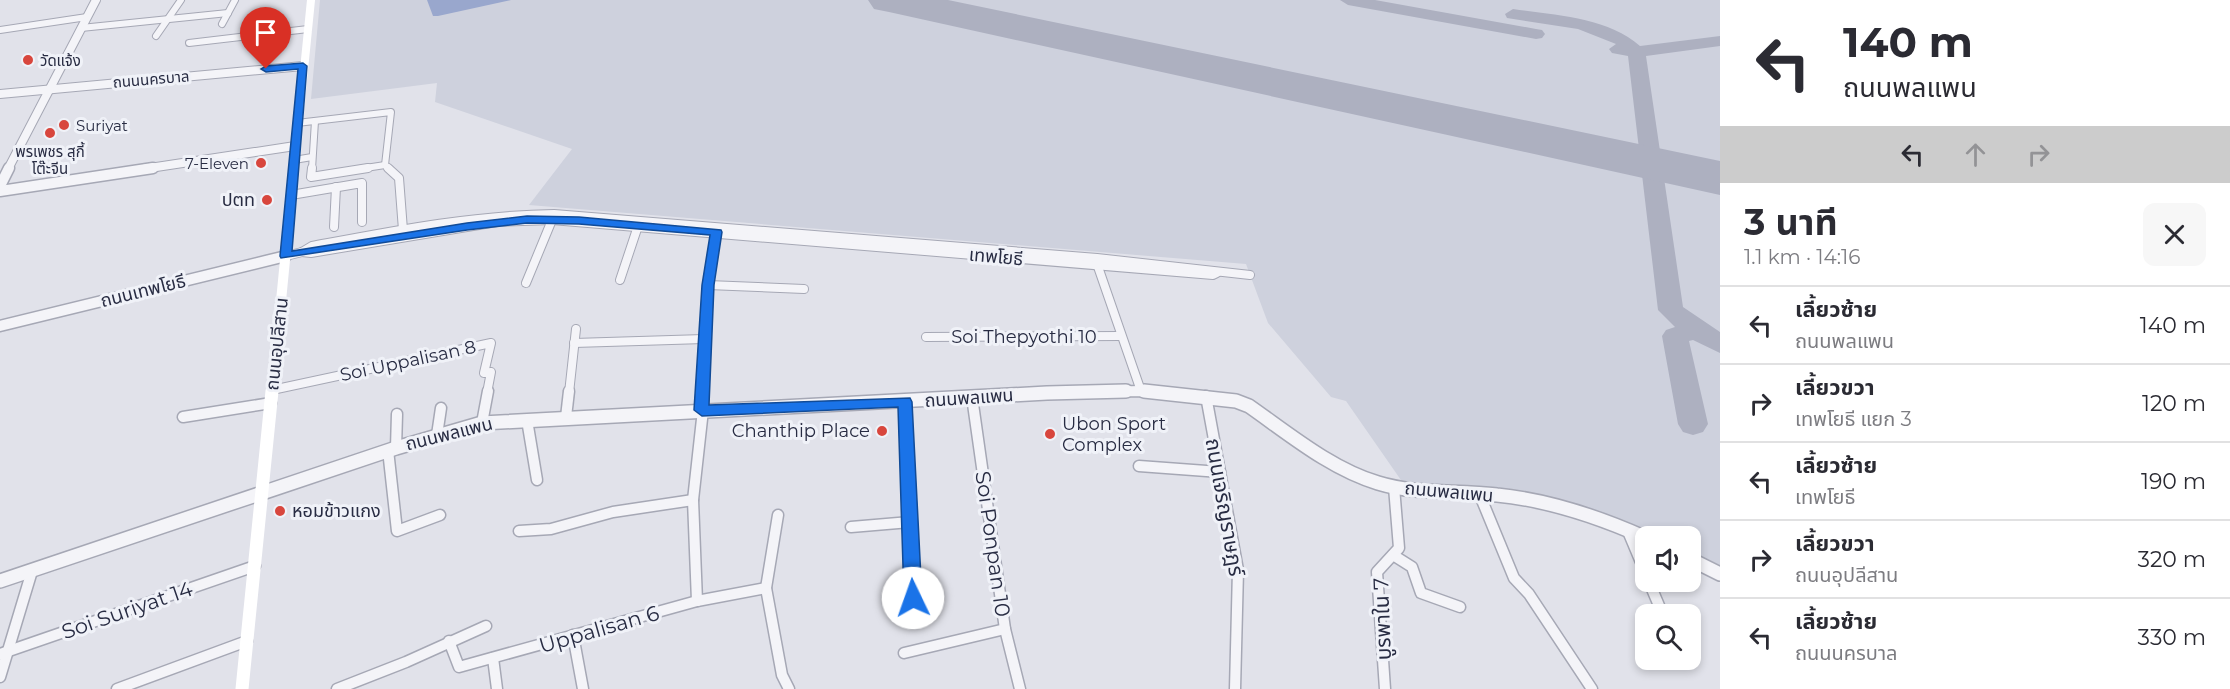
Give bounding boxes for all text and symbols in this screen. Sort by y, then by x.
pin [240,7,291,69]
icon: arrive [249,16,282,49]
text: 140 m [1843,16,1973,68]
icon: left [1744,24,1822,102]
place label: วัดแจ้ง [40,51,81,70]
marker: วัดแจ้ง [21,53,35,67]
street label: ถนนนครบาล [112,66,190,92]
text: ถนนพลแพน [1843,71,1977,104]
place label: Suriyat [76,116,128,135]
marker: Suriyat [57,118,71,132]
marker: พรเพชร สุกี้ โต๊ะจีน [43,126,57,140]
icon: left [1896,138,1929,171]
icon: ahead [1959,138,1992,171]
icon: right [2022,138,2055,171]
place label: พรเพชร สุกี้ โต๊ะจีน [15,141,85,178]
place label: 7-Eleven [185,154,249,173]
marker: 7-Eleven [254,156,268,170]
place label: ปตท [222,189,255,211]
marker: ปตท [260,193,274,207]
text: 3 นาที [1744,200,1838,244]
button: close [2143,203,2206,266]
street label: เทพโยธี [968,244,1024,270]
text: 1.1 km · 14:16 [1744,245,1860,269]
street label: ถนนเทพโยธี [98,270,188,312]
text: เลี้ยวซ้าย [1795,296,1877,323]
street label: ถนนอุปลีสาน [261,297,293,391]
icon: left [1744,309,1777,342]
text: 140 m [2140,312,2206,339]
street label: Soi Thepyothi 10 [951,326,1097,348]
text: ถนนพลแพน [1795,329,1894,353]
street label: Soi Uppalisan 8 [338,336,478,386]
text: เลี้ยวขวา [1795,374,1875,401]
street label: ถนนพลแพน [924,384,1014,412]
icon: right [1744,387,1777,420]
text: 120 m [2142,390,2206,417]
text: เทพโยธี แยก 3 [1795,407,1912,431]
street label: ถนนพลแพน [403,413,495,455]
place label: Ubon Sport Complex [1062,413,1166,456]
place label: Chanthip Place [732,420,870,442]
marker: Chanthip Place [875,424,889,438]
marker: Ubon Sport Complex [1043,427,1057,441]
street label: ถนนเจริญราษฎร์ [1201,436,1250,579]
text: เลี้ยวซ้าย [1795,452,1877,479]
icon: left [1744,465,1777,498]
text: 190 m [2141,468,2206,495]
street label: Soi Ponpan 10 [970,469,1016,619]
street label: ถนนพลแพน [1404,477,1494,507]
text: เทพโยธี [1795,485,1855,509]
place label: หอมข้าวแกง [292,500,381,522]
marker: หอมข้าวแกง [273,504,287,518]
map controls [1635,526,1701,670]
button: sound [1635,526,1701,592]
text: เลี้ยวขวา [1795,530,1875,557]
icon: right [1744,543,1777,576]
text: 320 m [2138,546,2206,573]
text: ถนนอุปลีสาน [1795,563,1898,587]
position arrow [881,566,945,630]
street label: Soi Suriyat 14 [58,576,196,644]
street label: บูรพาใน 7 [1368,577,1397,661]
street label: Uppalisan 6 [536,600,662,658]
button: search [1635,604,1701,670]
text: เลี้ยวซ้าย [1795,608,1877,635]
icon: left [1744,621,1777,654]
text: 330 m [2138,624,2206,651]
text: ถนนนครบาล [1795,641,1897,665]

